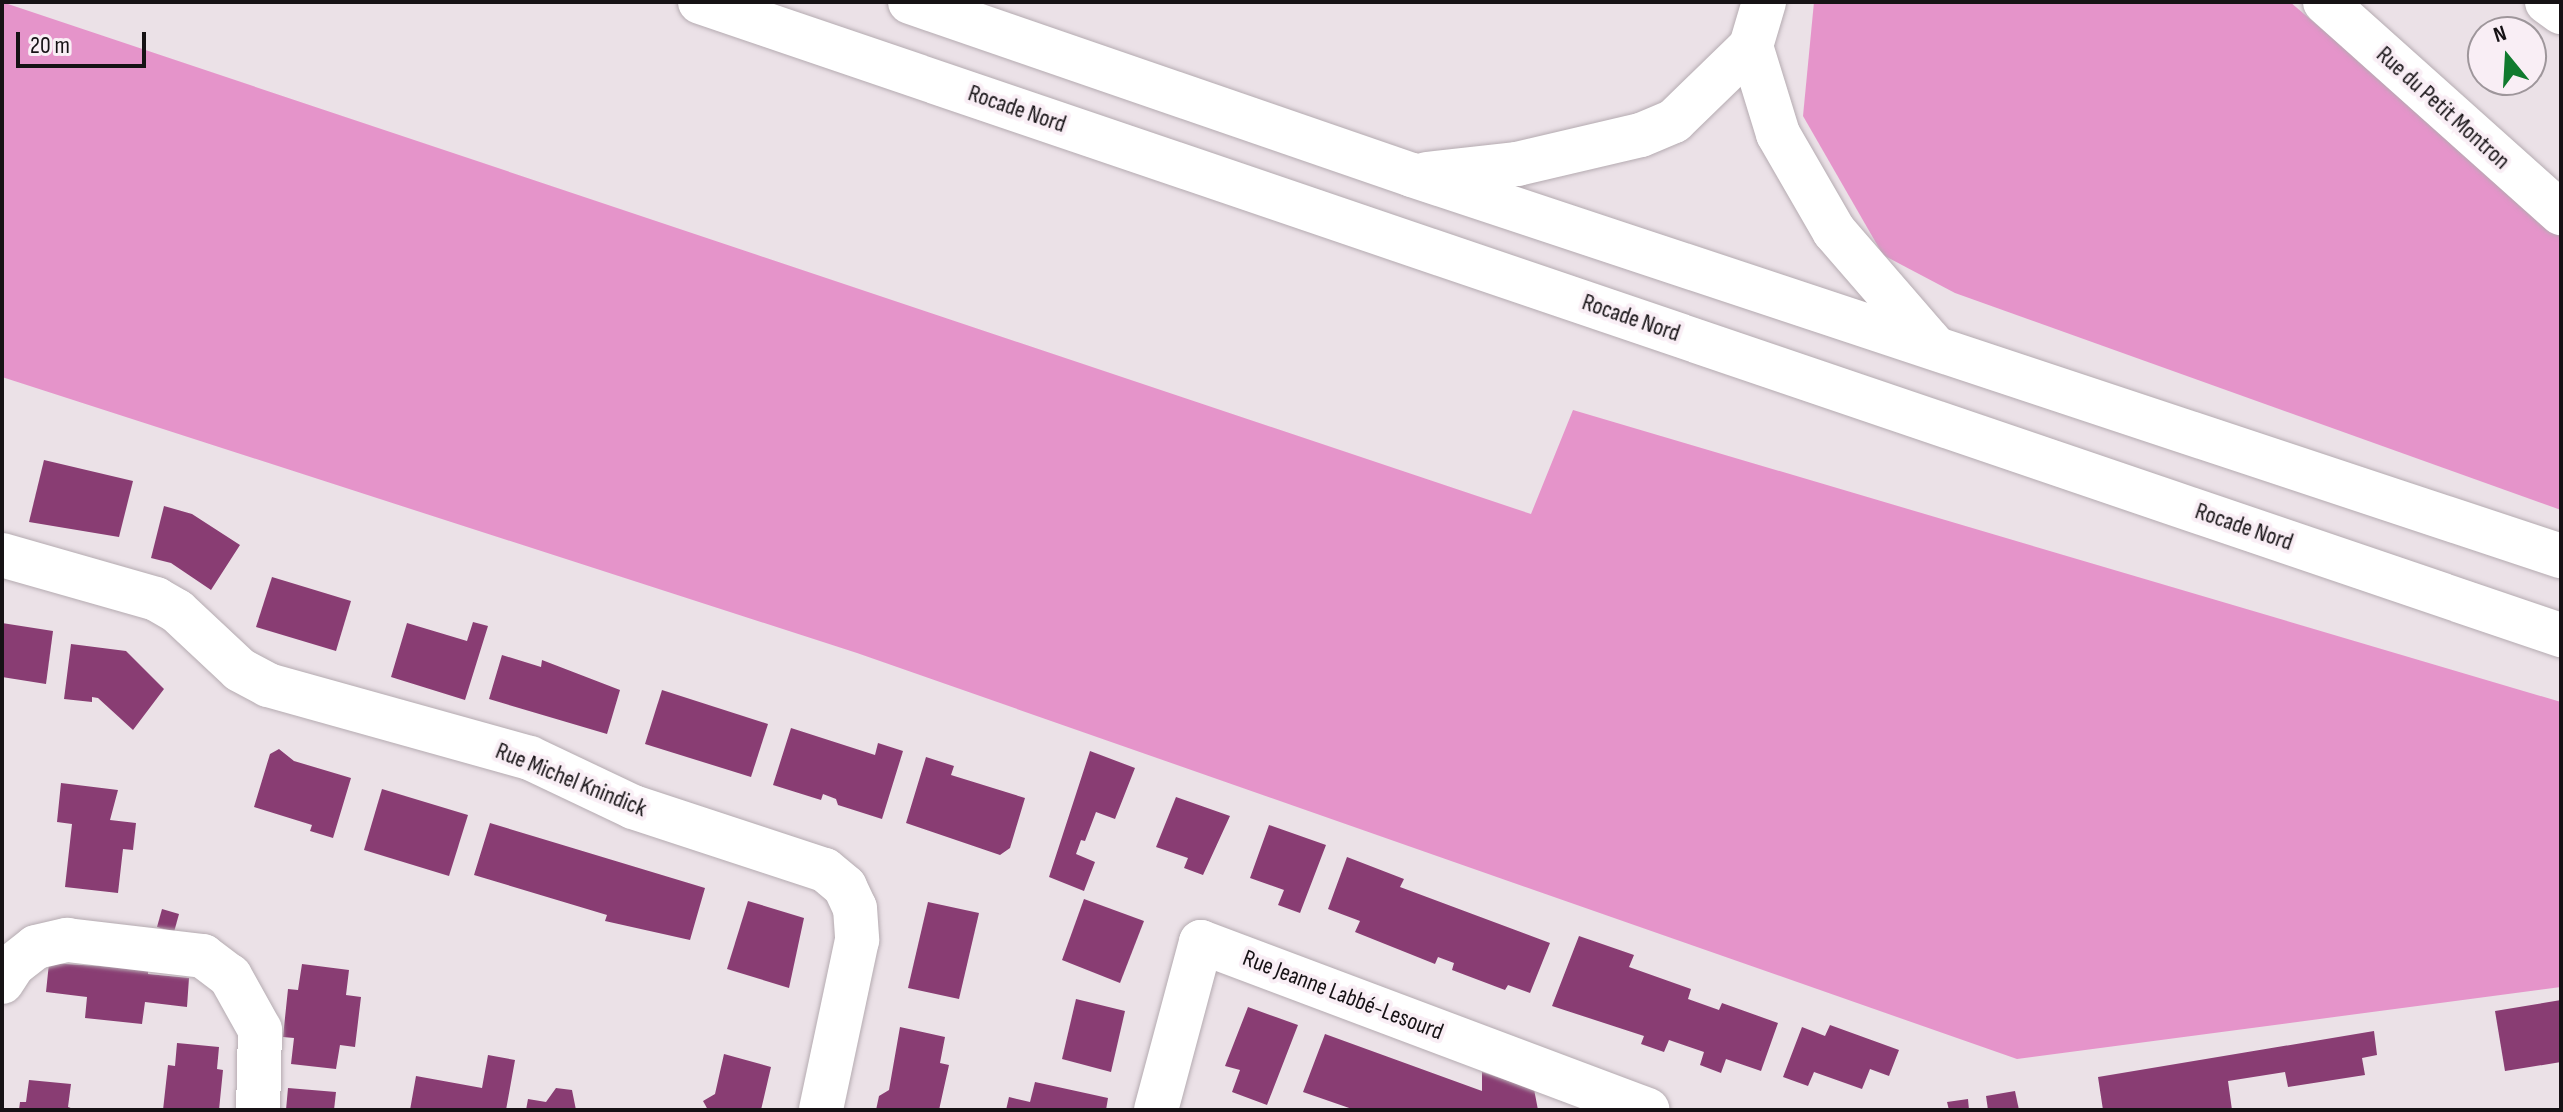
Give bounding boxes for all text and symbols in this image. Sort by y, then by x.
scale bar [20,16,150,66]
north arrow [2467,16,2547,96]
text: N [2490,20,2510,49]
text: 20 m [30,31,70,60]
street label: Rue du Petit Montron [2370,40,2516,176]
street label: Rocade Nord [964,79,1070,139]
street label: Rocade Nord [1578,288,1684,348]
street label: Rocade Nord [2191,497,2297,557]
street label: Rue Michel Knindick [491,737,651,823]
street label: Rue Jeanne Labbé-Lesourd [1239,944,1447,1046]

